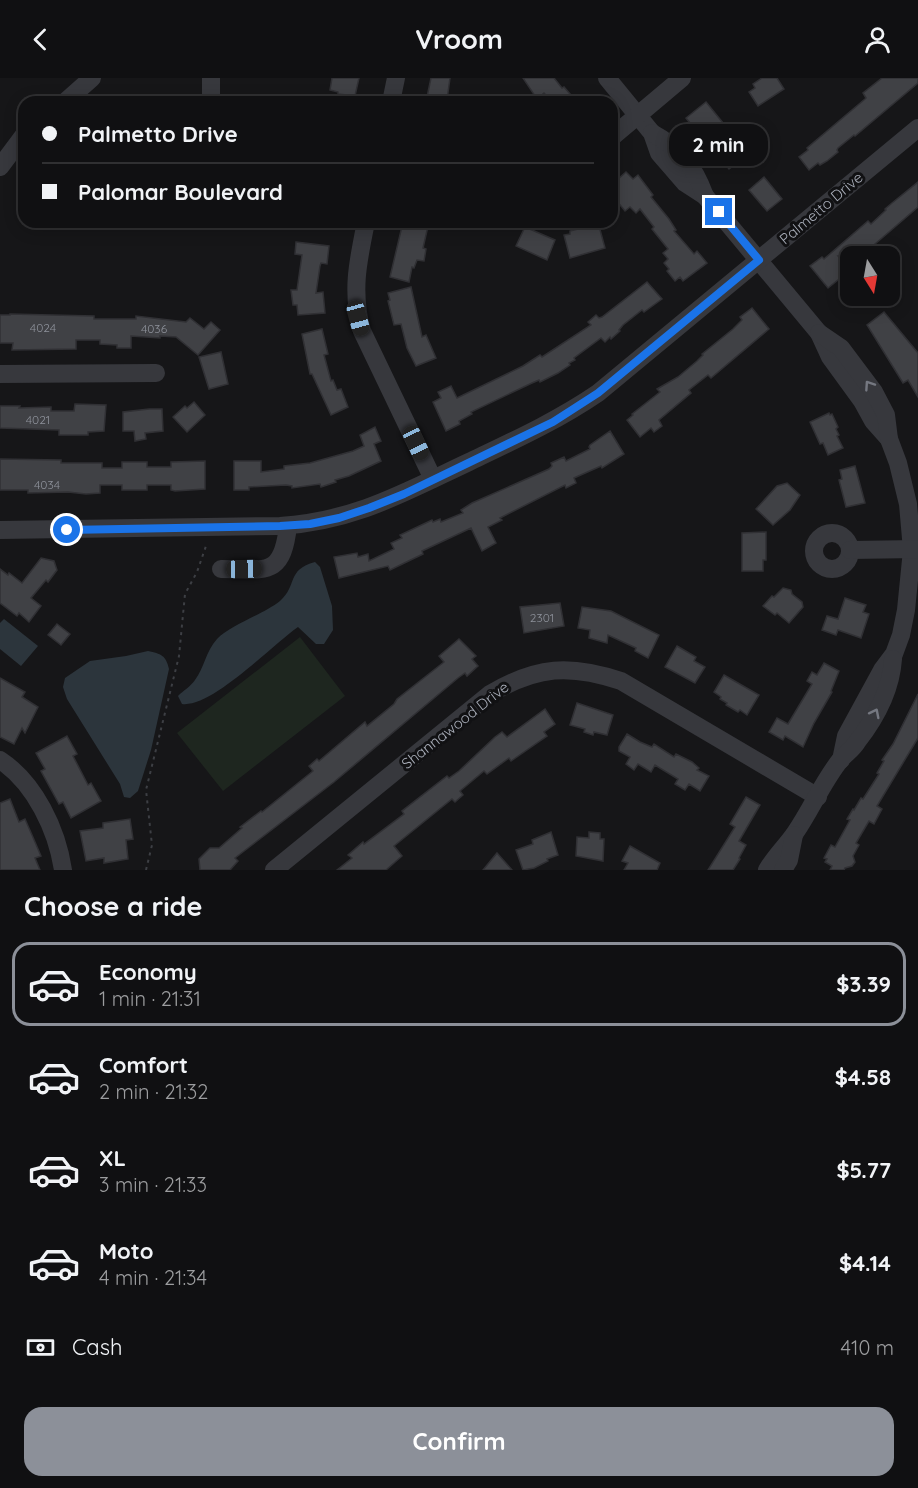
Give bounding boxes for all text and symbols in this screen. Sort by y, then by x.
text: Vroom [415,22,503,56]
icon: back [24,23,57,56]
icon: person [861,23,894,56]
text: Palmetto Drive [78,120,238,148]
callout: 2 min [670,125,768,167]
text: 2 min [692,132,745,157]
street label: Palmetto Drive [775,168,867,248]
text: Palomar Boulevard [78,178,283,206]
route end [705,198,732,225]
north arrow [840,246,900,306]
map controls [840,246,900,306]
car [345,298,371,338]
house number: 4024 [30,320,56,335]
house number: 4036 [141,321,168,336]
one-way arrow [865,381,876,392]
house number: 4021 [26,412,50,427]
car [400,423,432,463]
house number: 4034 [34,477,60,492]
route start [53,516,80,543]
car [226,560,262,578]
house number: 2301 [530,610,554,625]
street label: Shannawood Drive [398,677,512,773]
one-way arrow [868,708,880,719]
text: Choose a ride [24,889,202,923]
icon: car [27,957,81,1011]
text: Economy [99,958,197,986]
text: $3.39 [836,970,891,998]
text: 1 min · 21:31 [99,986,201,1011]
icon: car [27,1050,81,1104]
text: Comfort [99,1051,188,1079]
text: $4.58 [835,1063,891,1091]
text: 2 min · 21:32 [99,1079,208,1104]
icon: car [27,1143,81,1197]
text: XL [99,1144,126,1172]
text: $5.77 [836,1156,891,1184]
text: 3 min · 21:33 [99,1172,207,1197]
icon: car [27,1236,81,1290]
text: Moto [99,1237,153,1265]
text: $4.14 [839,1249,891,1277]
text: 4 min · 21:34 [99,1265,207,1290]
icon: cash [24,1331,57,1364]
text: Cash [72,1333,123,1361]
text: 410 m [841,1335,894,1360]
button: Confirm [24,1407,894,1476]

